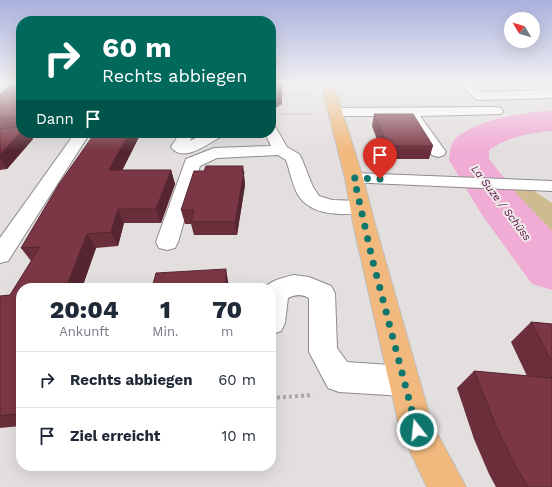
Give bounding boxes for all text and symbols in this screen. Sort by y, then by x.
north arrow [504,12,540,48]
map controls [504,12,540,48]
text: 60 m [102,31,172,64]
icon: right [36,32,88,84]
text: Rechts abbiegen [102,65,247,86]
icon: arrive [82,108,104,130]
text: Dann [36,110,74,128]
pin [363,138,397,179]
icon: arrive [369,144,391,166]
water label: La Suze / Schüss [468,163,534,244]
text: 20:04 [50,296,119,324]
text: 1 [160,296,171,324]
text: 70 [212,296,242,324]
text: Ankunft [59,324,109,339]
text: Min. [152,324,178,339]
text: m [221,324,233,339]
icon: right [36,369,58,391]
text: Rechts abbiegen [70,371,192,389]
text: 60 m [218,371,256,389]
position arrow [396,409,438,451]
icon: arrive [36,425,58,447]
text: Ziel erreicht [70,427,160,445]
text: 10 m [221,427,256,445]

